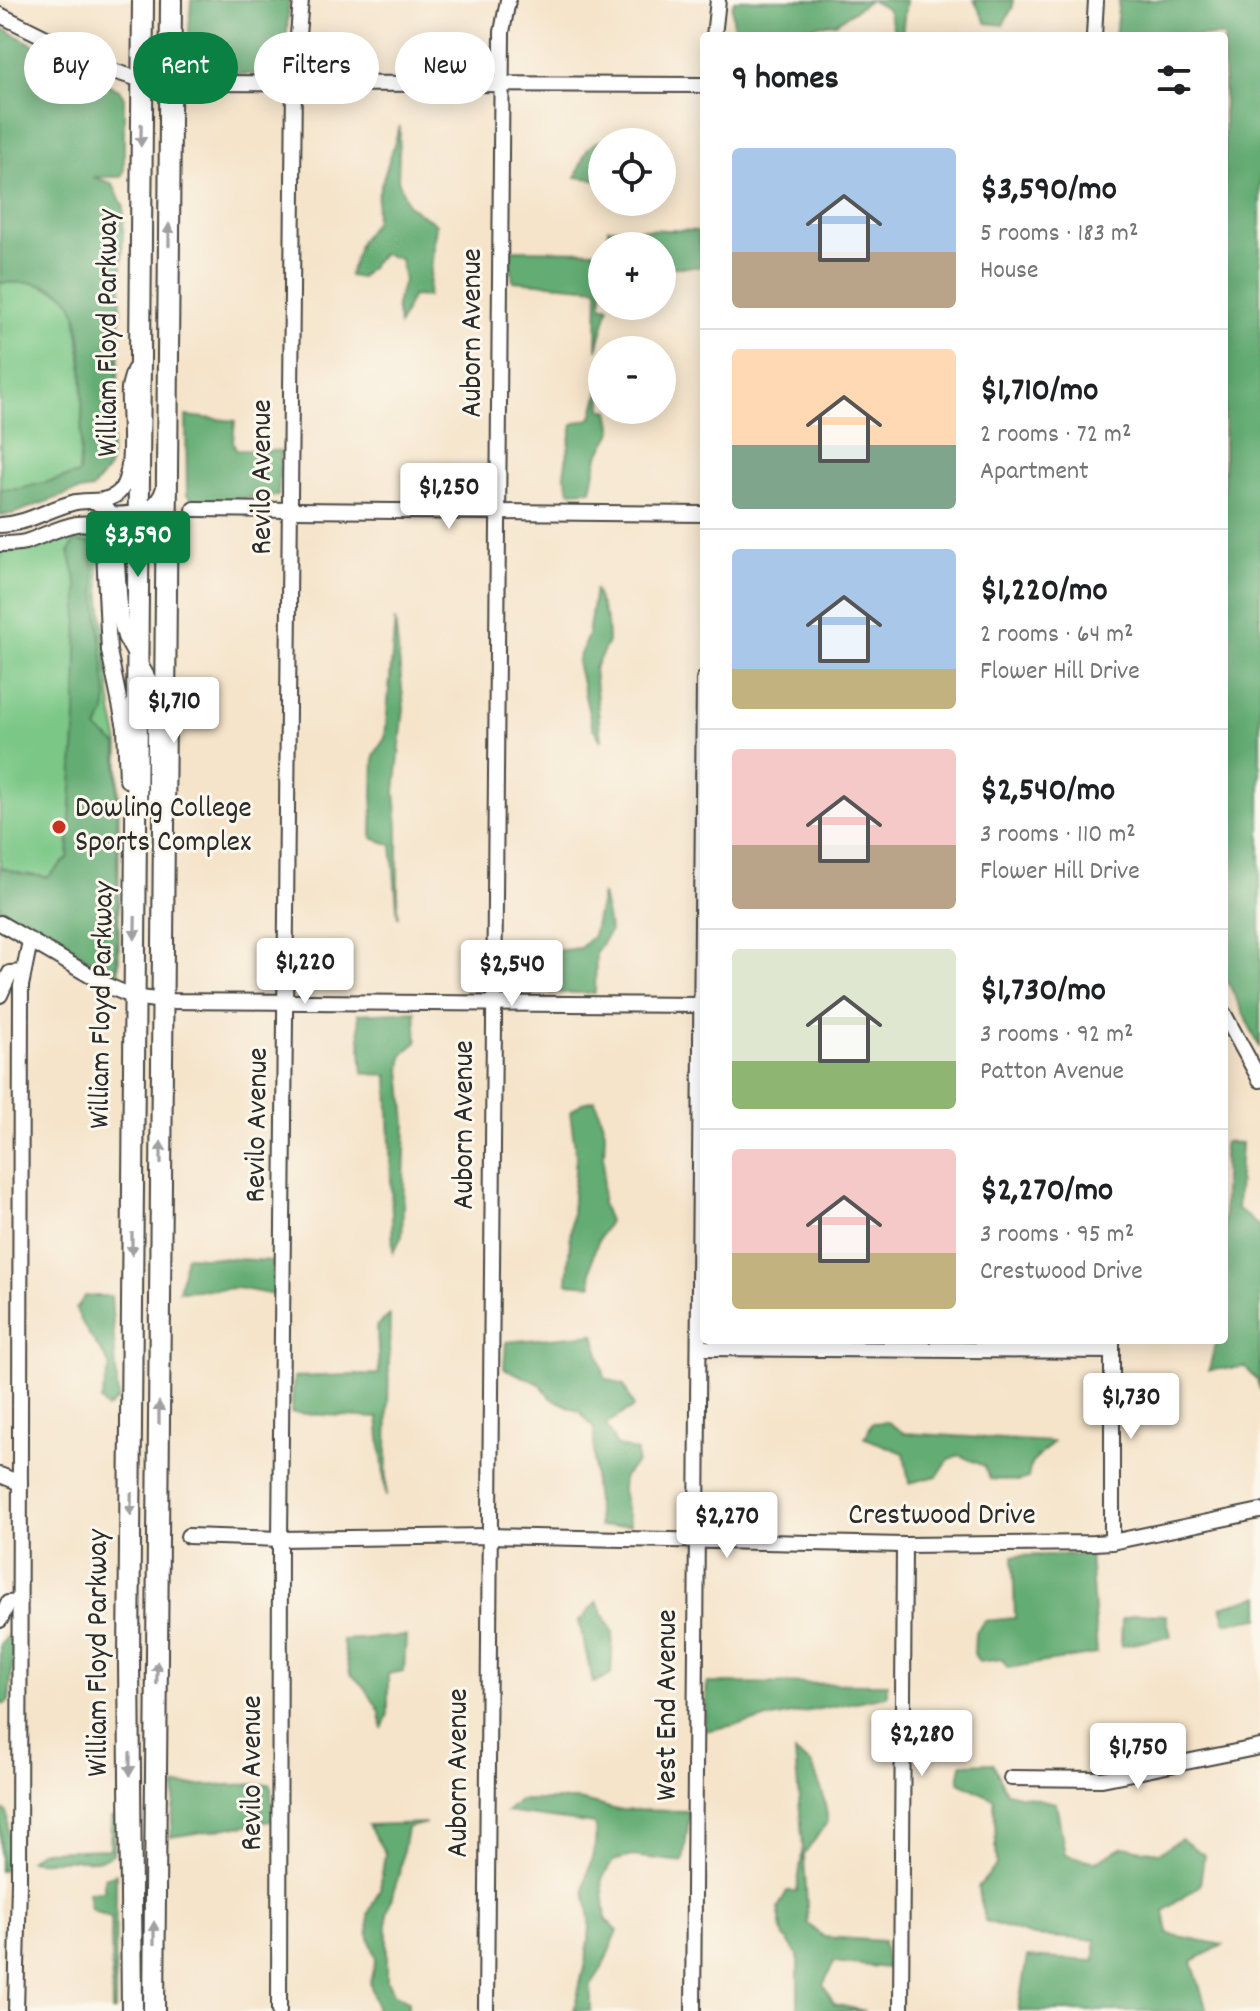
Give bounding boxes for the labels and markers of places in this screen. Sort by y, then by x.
pin: $1,250 [384,463,514,531]
pin: $3,590 [73,511,203,579]
pin: $1,710 [109,677,239,745]
place label: Dowling College Sports Complex [75,789,252,866]
marker: Dowling College Sports Complex [50,818,68,836]
pin: $1,220 [240,938,370,1006]
pin: $2,540 [447,940,577,1008]
pin: $1,730 [1066,1373,1196,1441]
pin: $2,270 [662,1492,792,1560]
pin: $2,280 [857,1710,987,1778]
pin: $1,750 [1073,1723,1203,1791]

